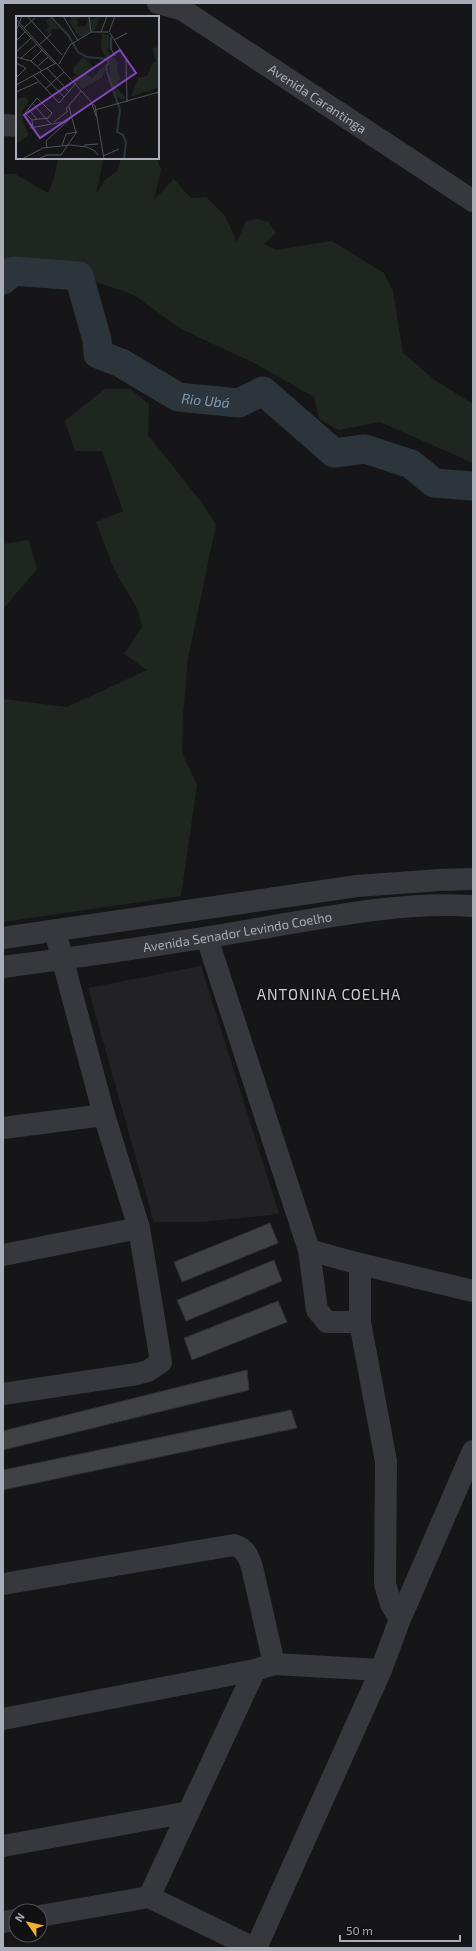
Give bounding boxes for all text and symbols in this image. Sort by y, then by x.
inset map [16,16,159,159]
street label: Avenida Carantinga [265,60,370,137]
water label: Rio Ubá [181,389,231,411]
street label: Avenida Senador Levindo Coelho [142,908,333,955]
district label: ANTONINA COELHA [257,985,401,1003]
north arrow [8,1903,48,1943]
text: N [12,1910,27,1924]
scale bar [340,1917,460,1943]
text: 50 m [346,1923,373,1937]

